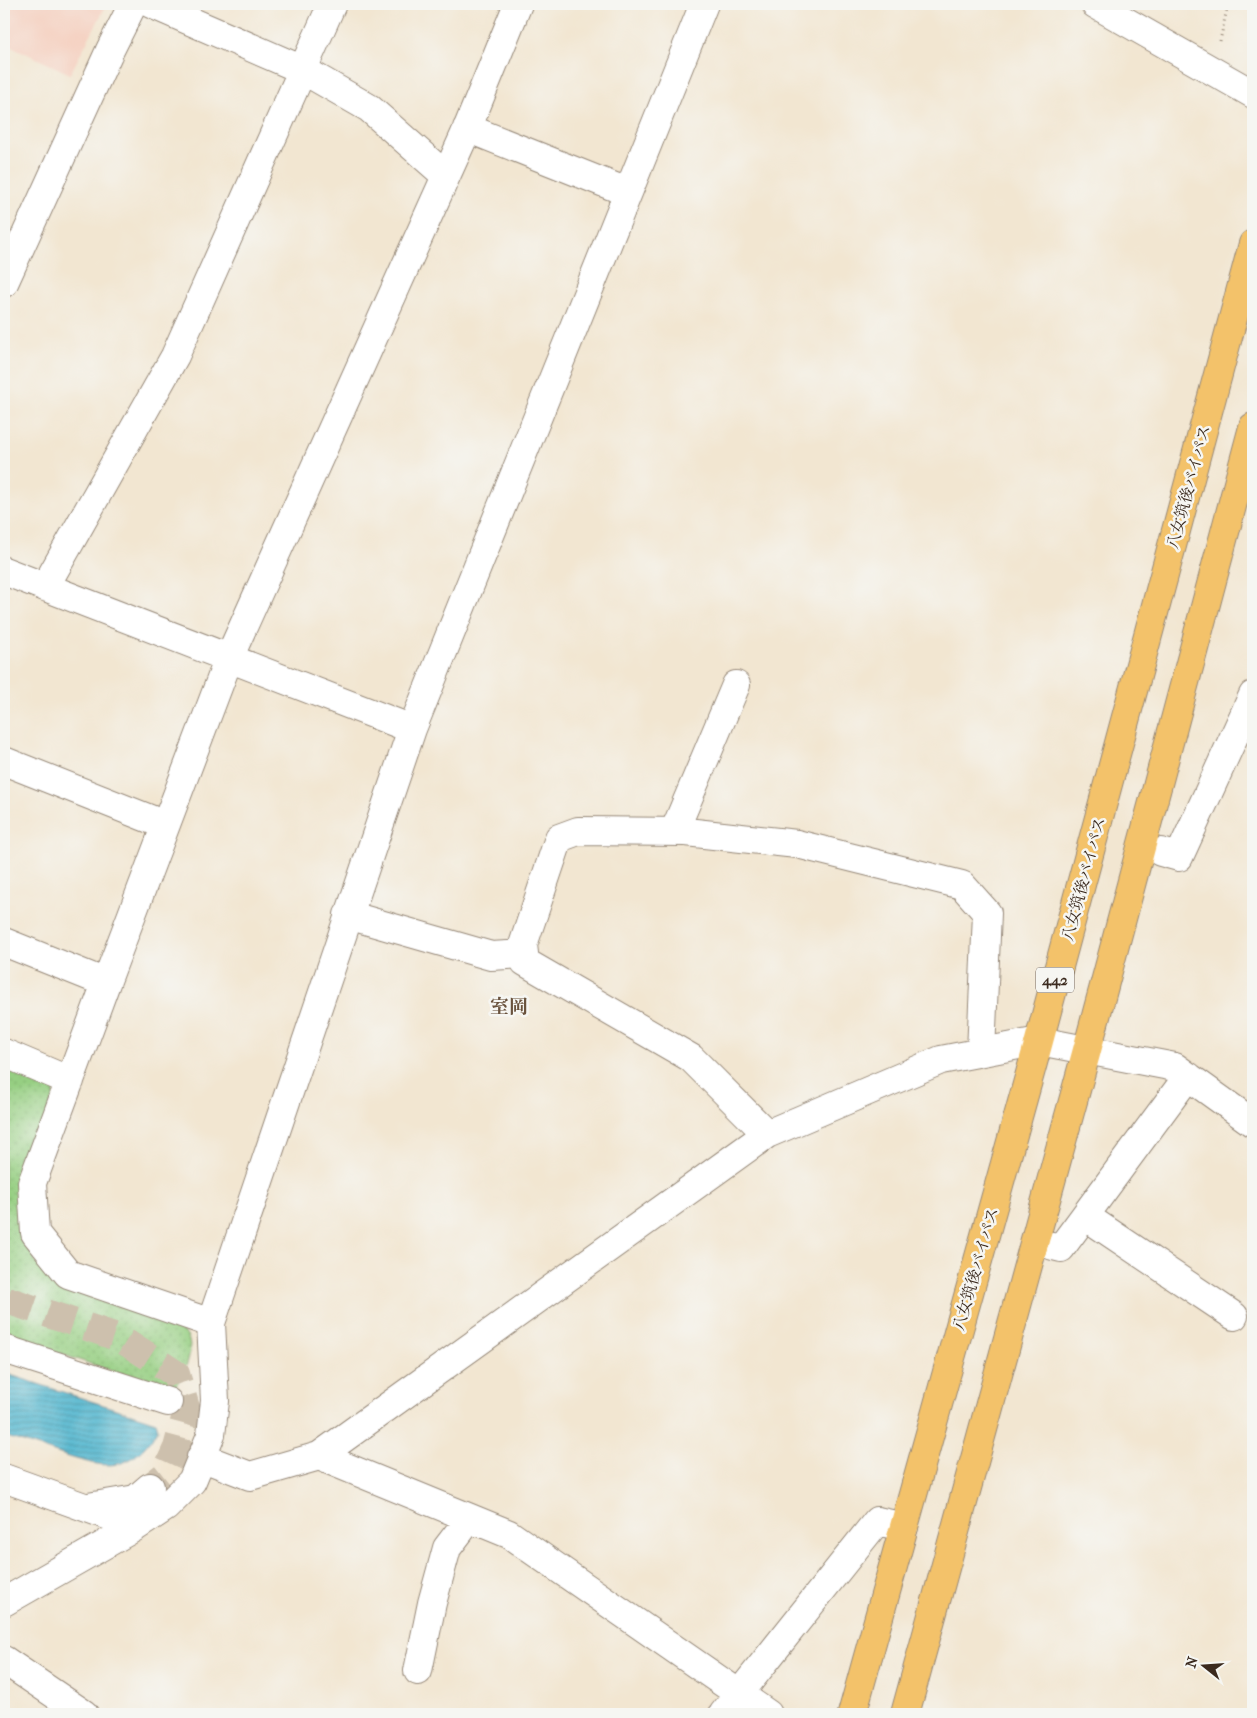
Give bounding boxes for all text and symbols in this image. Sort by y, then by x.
street label: 八女筑後バイパス [1163,423,1214,551]
street label: 八女筑後バイパス [1058,815,1109,943]
road number: 442 [1036,968,1074,992]
district label: 室岡 [490,996,528,1018]
street label: 八女筑後バイパス [949,1205,1002,1333]
north arrow [1180,1640,1230,1690]
text: N [1182,1654,1202,1670]

